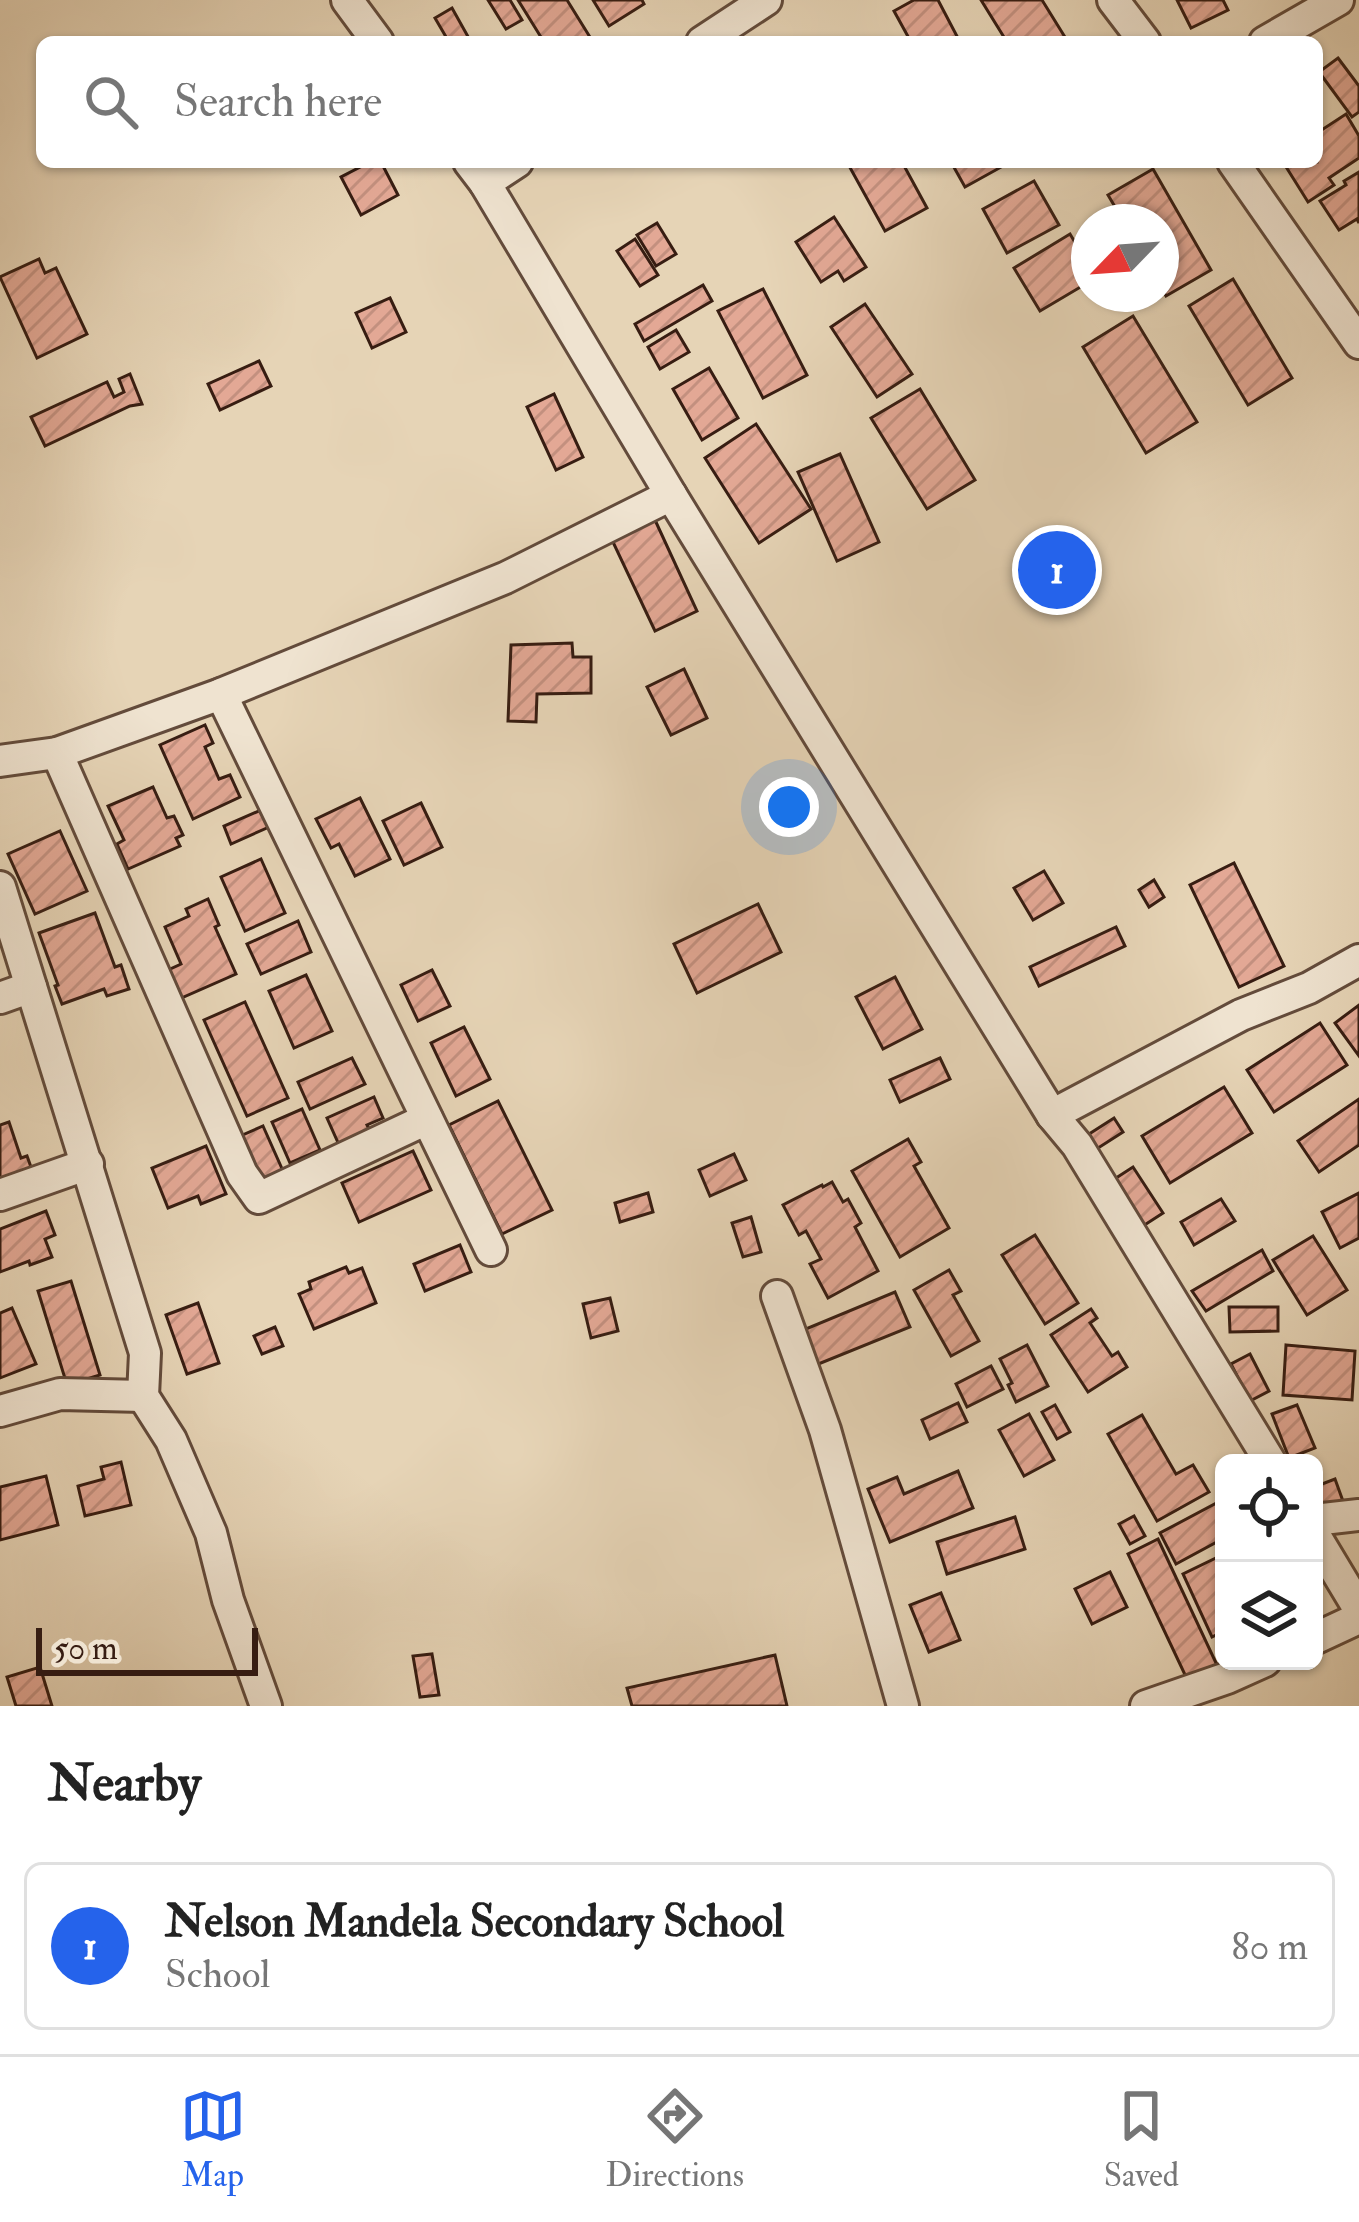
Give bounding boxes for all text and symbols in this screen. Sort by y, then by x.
search box [36,36,1323,168]
icon: search [78,69,144,135]
text: Search here [174,74,382,130]
north arrow [1071,204,1179,312]
pin: 1 [1018,525,1096,615]
your location [759,777,819,837]
map controls [1215,1454,1323,1670]
button: locate [1215,1454,1323,1562]
button: layers [1215,1562,1323,1670]
scale bar [36,1622,258,1675]
text: 50 m [54,1628,118,1669]
text: Nearby [48,1752,201,1816]
text: Nelson Mandela Secondary School [165,1894,784,1950]
text: 1 [83,1922,97,1971]
text: 80 m [1231,1922,1308,1971]
text: School [165,1950,270,1999]
tab: Map [180,2083,246,2196]
tab: Directions [606,2083,744,2196]
tab: Saved [1104,2083,1179,2196]

